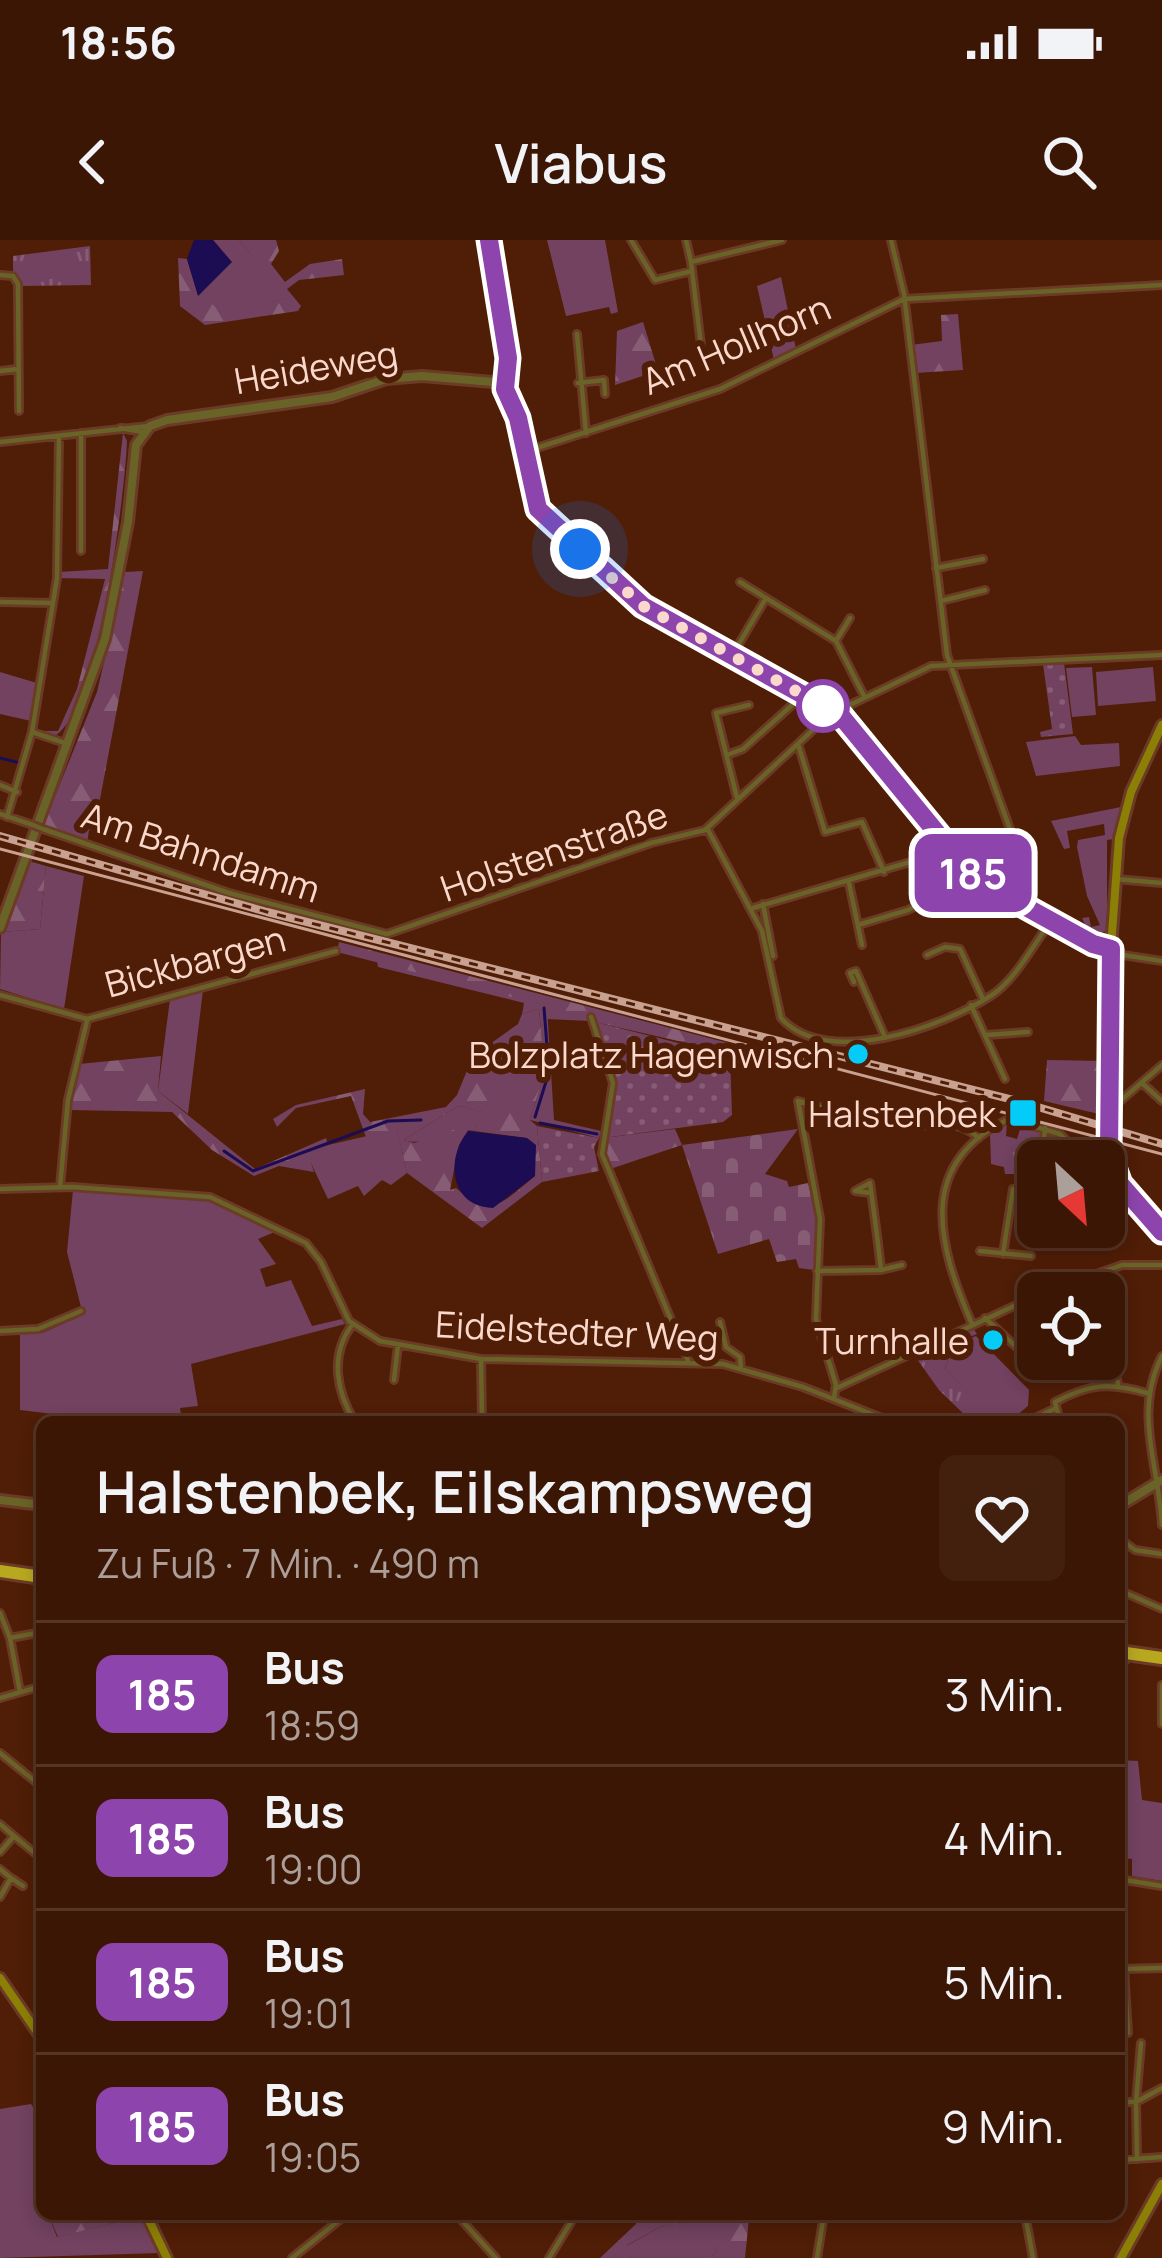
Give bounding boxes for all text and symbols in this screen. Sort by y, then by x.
text: 18:56 [60,11,177,73]
text: Viabus [495,125,667,199]
icon: back [60,129,126,195]
icon: search [1036,129,1102,195]
street label: Am Hollhorn [634,282,838,406]
street label: Heideweg [230,329,402,405]
your location [550,519,610,579]
unlabelled marker [798,681,848,731]
street label: Holstenstraße [434,789,674,913]
street label: Am Bahndamm [76,790,326,914]
line badge: 185 [904,834,1042,912]
text: 185 [939,844,1007,902]
street label: Bickbargen [99,913,291,1009]
place label: Bolzplatz Hagenwisch [469,1030,834,1079]
marker: Bolzplatz Hagenwisch [845,1041,871,1067]
place label: Halstenbek [808,1089,997,1138]
marker: Halstenbek [1007,1097,1039,1129]
north arrow [1017,1140,1125,1248]
map controls [1017,1140,1125,1380]
button: locate [1017,1272,1125,1380]
street label: Eidelstedter Weg [434,1299,720,1363]
place label: Turnhalle [814,1316,969,1365]
marker: Turnhalle [980,1327,1006,1353]
text: Halstenbek, Eilskampsweg [96,1452,814,1530]
button: heart [939,1455,1065,1581]
text: Zu Fuß · 7 Min. · 490 m [96,1536,480,1590]
text: Bus [264,1636,345,1698]
text: 3 Min. [945,1663,1065,1725]
text: 185 [128,1665,196,1723]
text: 18:59 [264,1698,360,1752]
text: Bus [264,1780,345,1842]
text: 4 Min. [943,1807,1065,1869]
text: 185 [128,1809,196,1867]
text: 19:00 [264,1842,363,1896]
text: Bus [264,1924,345,1986]
text: 5 Min. [944,1951,1065,2013]
text: 185 [128,1953,196,2011]
text: 19:01 [264,1986,354,2040]
text: Bus [264,2068,345,2130]
text: 9 Min. [942,2095,1065,2157]
text: 185 [128,2097,196,2155]
text: 19:05 [264,2130,361,2184]

